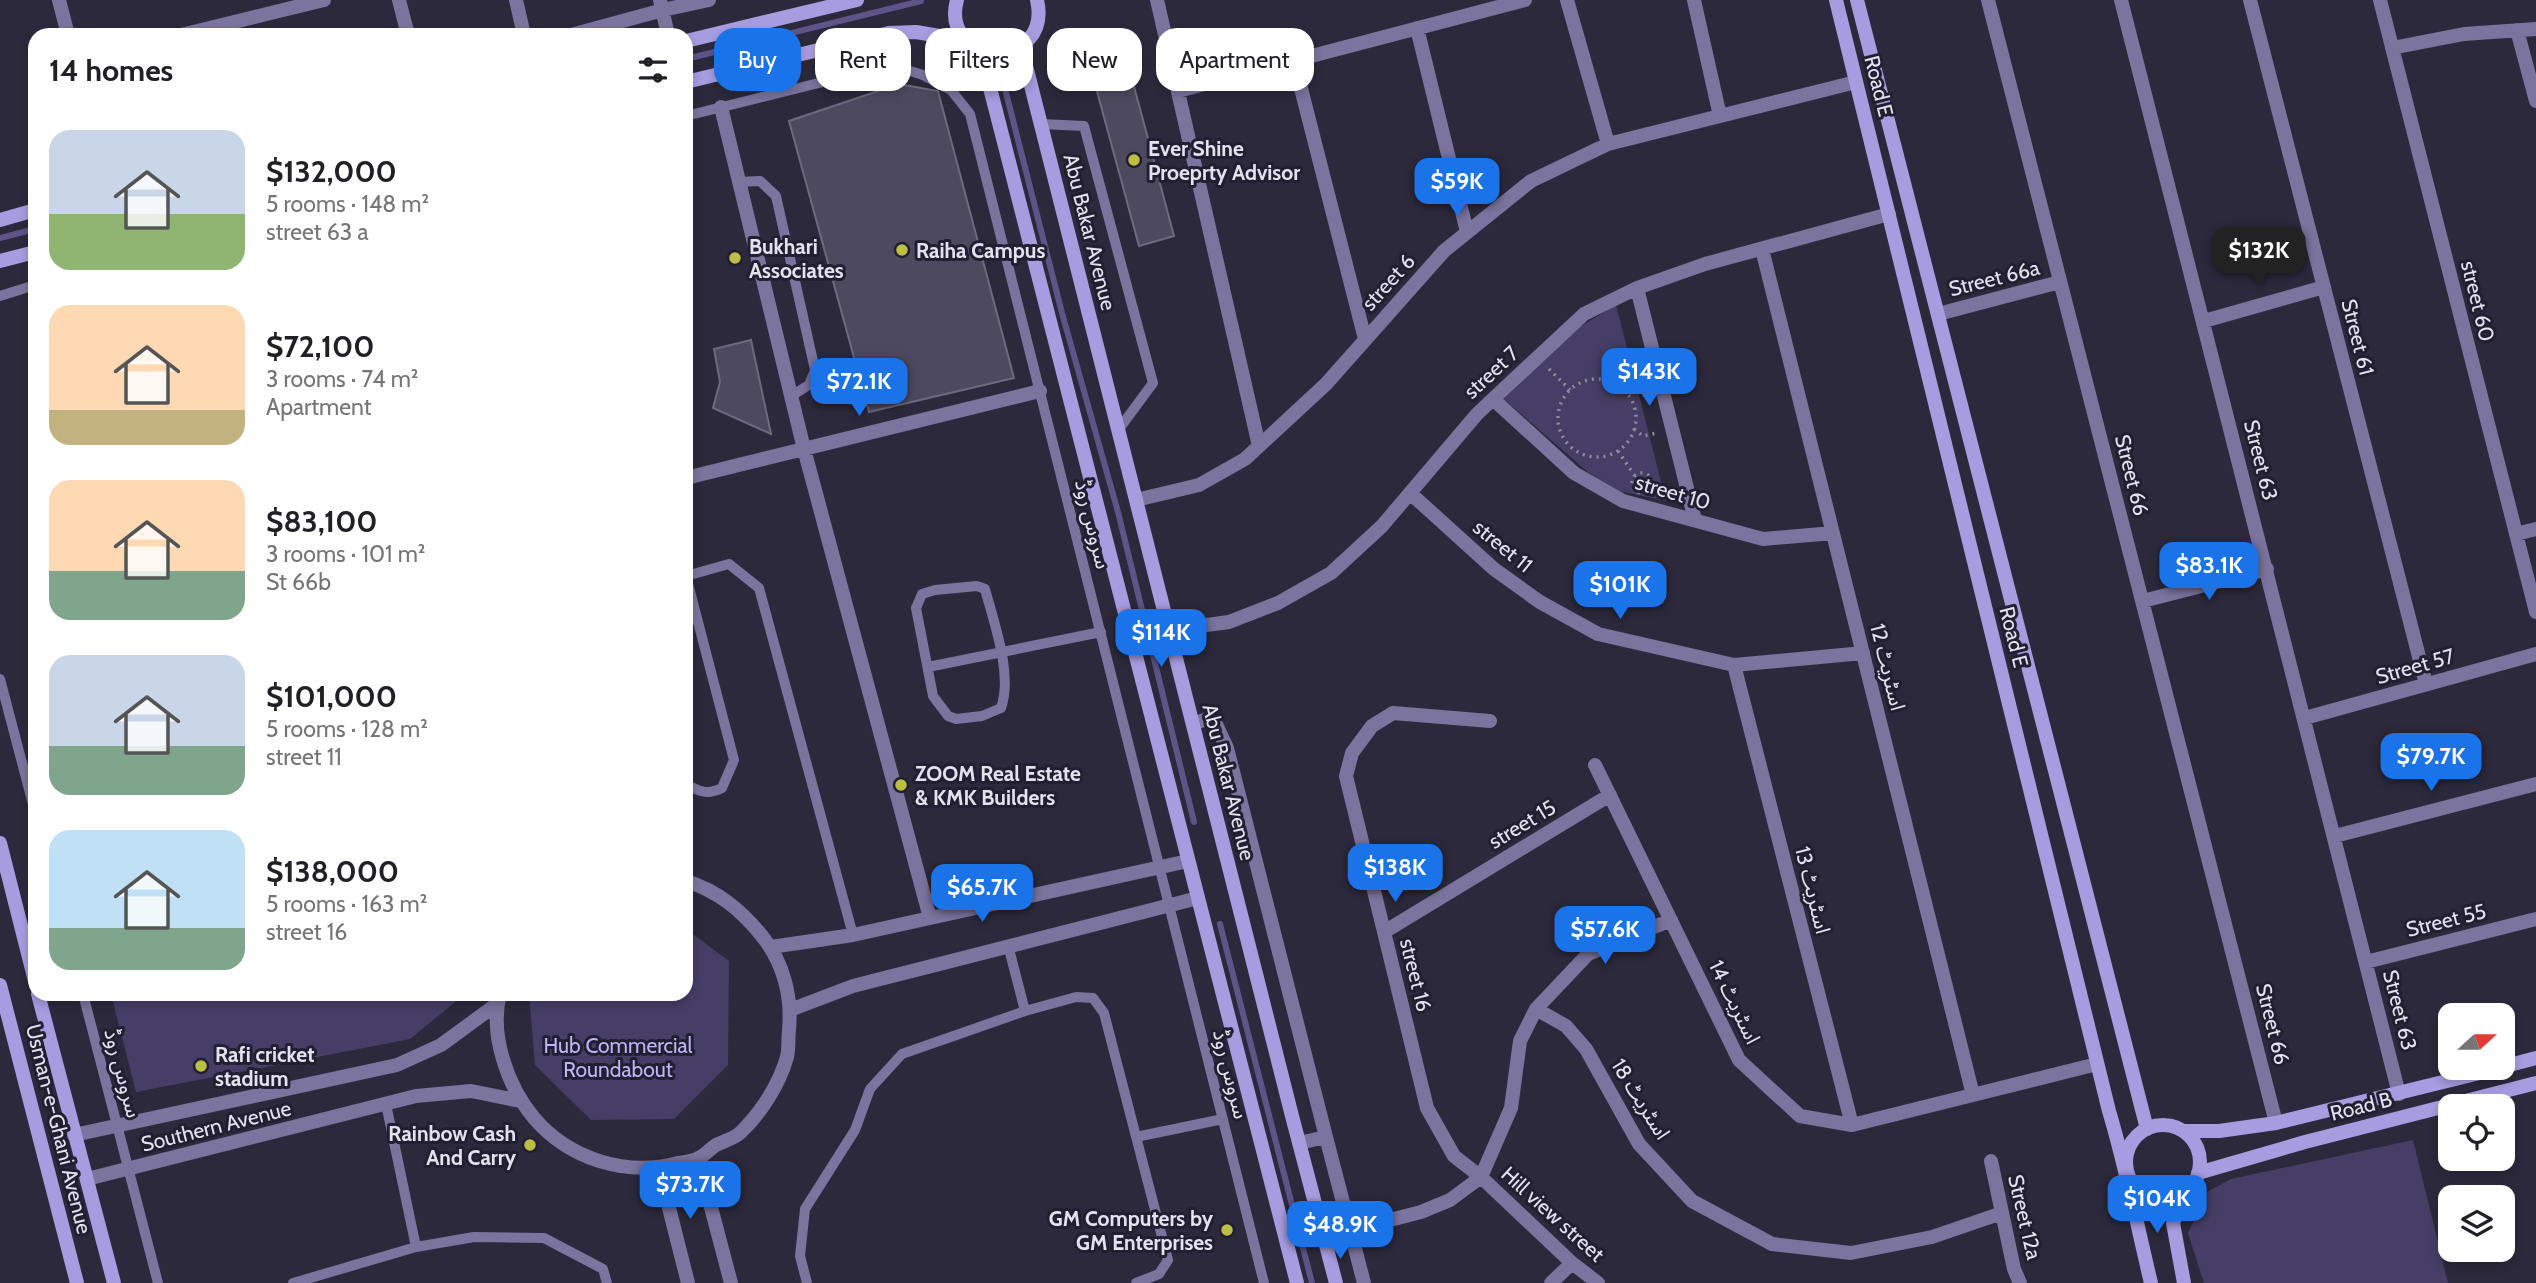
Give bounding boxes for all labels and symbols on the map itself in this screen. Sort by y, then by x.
street label: Road E [1859,53,1899,119]
place label: Ever Shine Proeprty Advisor [1148,136,1300,185]
street label: Abu Bakar Avenue [1058,151,1122,313]
marker: Ever Shine Proeprty Advisor [1126,152,1142,168]
pin: $59K [1416,158,1498,218]
pin: $132K [2210,228,2308,287]
place label: Bukhari Associates [749,234,844,283]
place label: Raiha Campus [916,238,1045,263]
marker: Raiha Campus [894,242,910,258]
street label: street 6 [1356,249,1420,315]
marker: Bukhari Associates [727,250,743,266]
street label: Street 66a [1946,255,2042,301]
street label: street 60 [2456,258,2500,344]
street label: Street 61 [2337,296,2379,378]
street label: street 7 [1458,340,1524,404]
pin: $143K [1600,348,1698,408]
pin: $72.1K [802,358,916,418]
street label: Street 63 [2239,417,2283,503]
street label: Street 66 [2110,432,2154,518]
street label: street 10 [1633,469,1713,515]
street label: سروس روڈ [1070,477,1116,571]
street label: street 11 [1468,515,1538,577]
pin: $83.1K [2152,542,2266,602]
pin: $101K [1571,562,1669,621]
street label: Road E [1994,604,2034,670]
pin: $114K [1112,610,1210,669]
street label: اسٹریٹ 12 [1865,621,1911,713]
street label: Street 57 [2373,643,2458,689]
street label: Abu Bakar Avenue [1197,701,1261,863]
pin: $79.7K [2374,734,2488,793]
place label: ZOOM Real Estate & KMK Builders [915,761,1081,810]
marker: ZOOM Real Estate & KMK Builders [893,777,909,793]
street label: street 15 [1484,794,1560,854]
pin: $138K [1346,844,1444,904]
street label: اسٹریٹ 13 [1790,844,1836,936]
pin: $65.7K [925,864,1039,924]
street label: Street 55 [2403,898,2489,942]
pin: $57.6K [1548,906,1662,966]
street label: street 16 [1395,936,1437,1014]
street label: اسٹریٹ 14 [1704,956,1766,1048]
street label: Street 63 [2378,967,2422,1053]
street label: Street 66 [2251,981,2295,1067]
north arrow [2438,1003,2515,1080]
street label: Usman-e-Ghani Avenue [21,1021,97,1237]
street label: سروس روڈ [99,1026,147,1120]
street label: سروس روڈ [1208,1027,1254,1121]
park label: Hub Commercial Roundabout [543,1033,693,1082]
place label: Rafi cricket stadium [215,1042,314,1091]
street label: اسٹریٹ 18 [1606,1054,1676,1144]
marker: Rafi cricket stadium [193,1058,209,1074]
street label: Road B [2328,1086,2394,1126]
street label: Southern Avenue [138,1095,294,1157]
place label: Rainbow Cash And Carry [388,1121,517,1170]
marker: Rainbow Cash And Carry [522,1137,538,1153]
street label: Hill view street [1496,1161,1610,1267]
pin: $73.7K [633,1162,747,1221]
street label: Street 12a [2003,1172,2047,1262]
pin: $104K [2108,1176,2206,1235]
pin: $48.9K [1283,1202,1397,1261]
place label: GM Computers by GM Enterprises [1049,1206,1214,1255]
marker: GM Computers by GM Enterprises [1219,1222,1235,1238]

